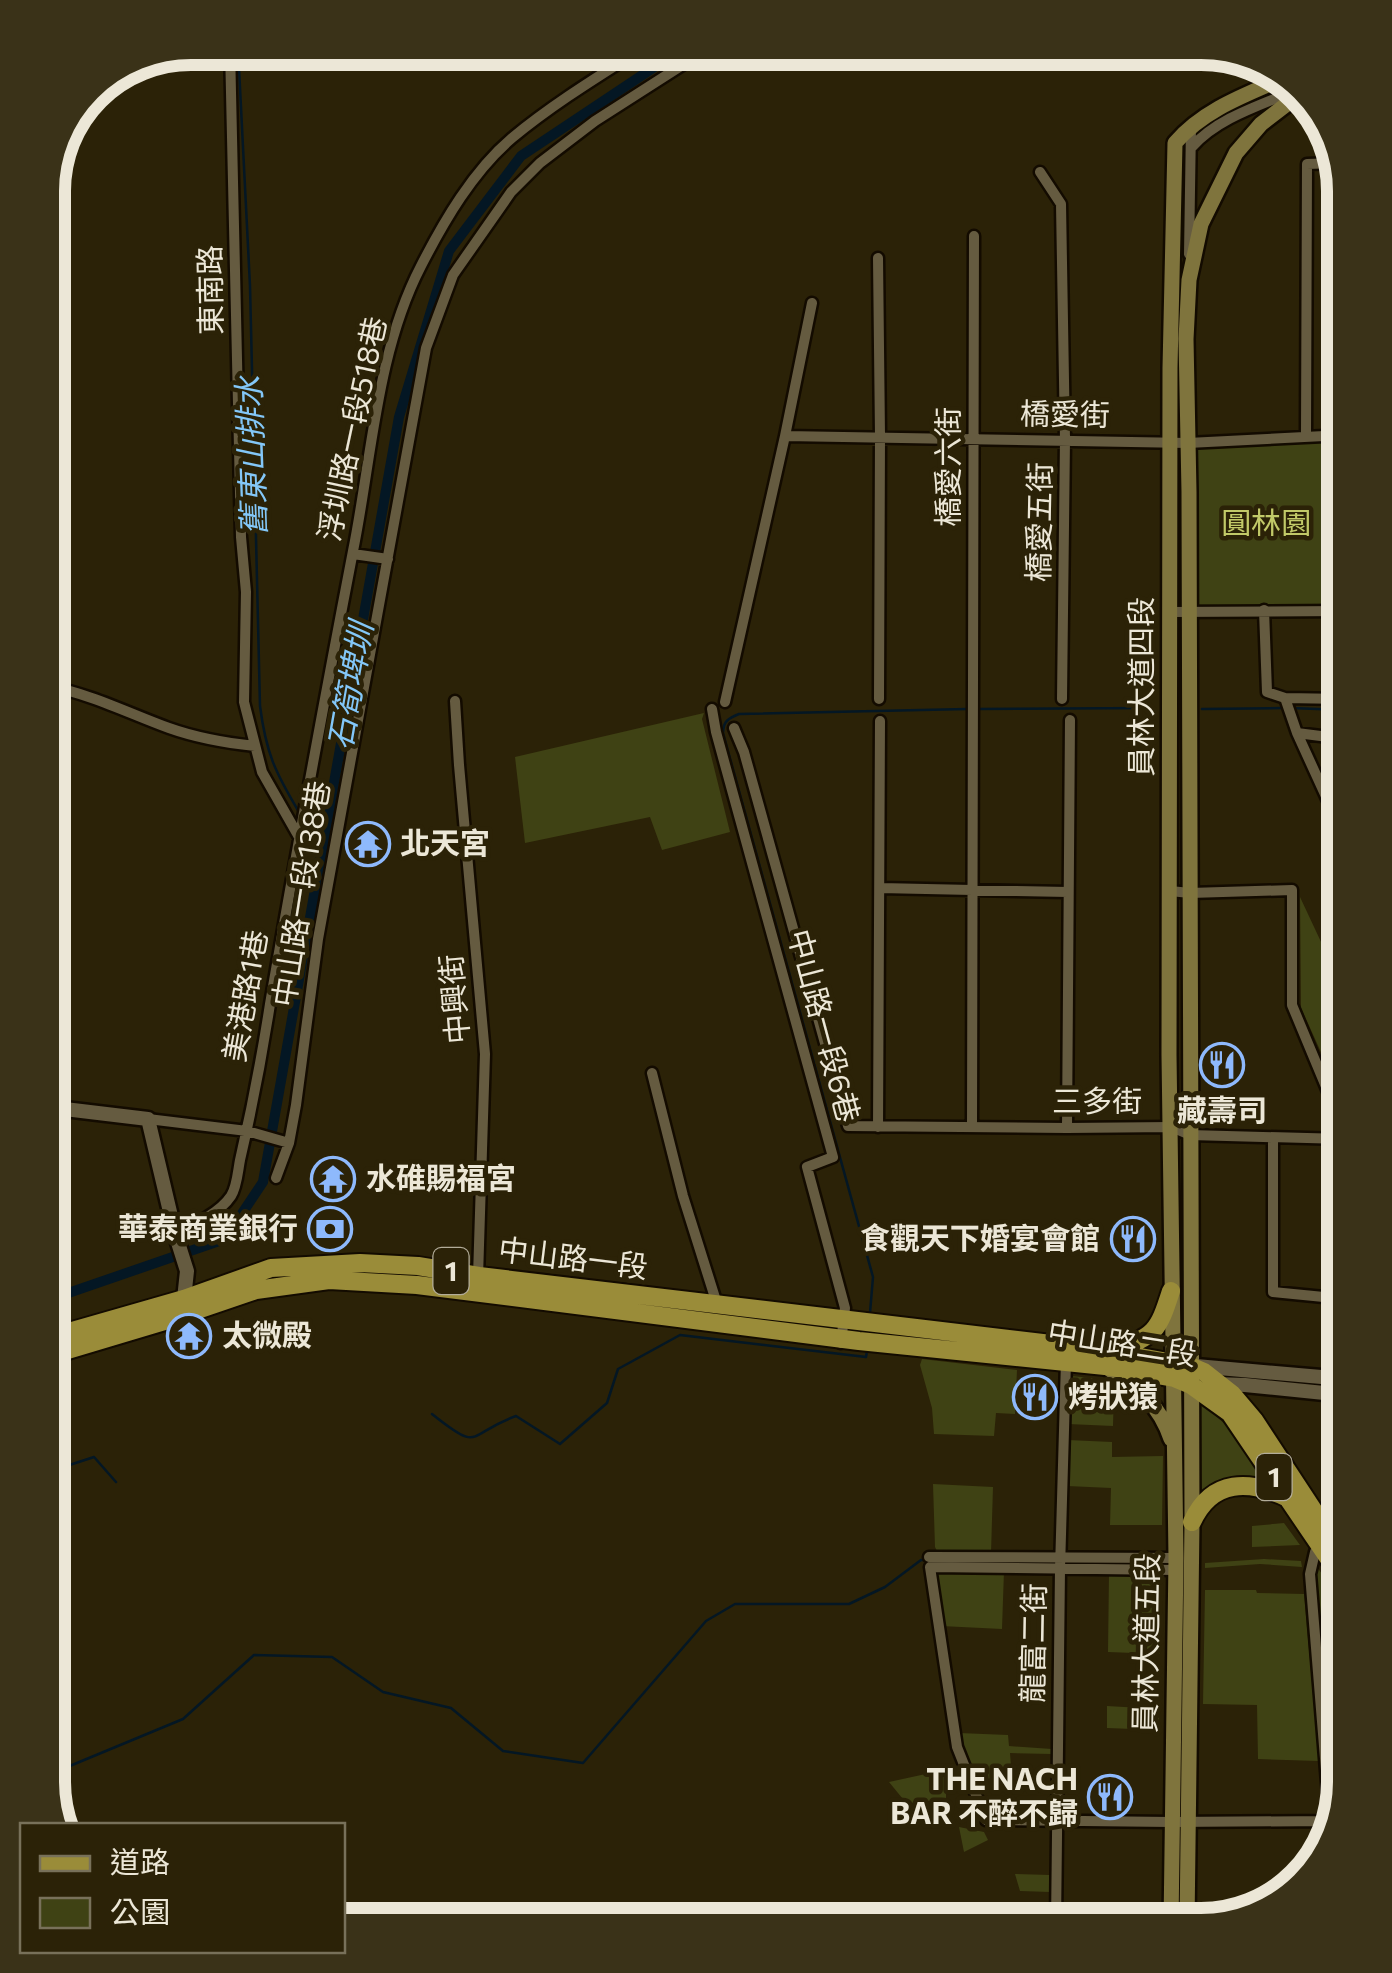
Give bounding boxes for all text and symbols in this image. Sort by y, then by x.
street label: 東南路 [189,245,228,335]
street label: 浮圳路一段518巷 [309,313,392,544]
water label: 舊東山排水 [227,373,273,537]
street label: 橋愛街 [1020,393,1110,432]
street label: 橋愛六街 [928,407,965,527]
street label: 橋愛五街 [1018,462,1057,582]
park label: 圓林園 [1221,503,1311,540]
street label: 員林大道四段 [1121,597,1158,777]
water label: 石筍埤圳 [318,615,381,752]
street label: 中山路一段138巷 [263,778,336,1009]
temple icon: 北天宮 [345,821,391,867]
place label: 北天宮 [400,823,490,860]
street label: 中山路一段6巷 [782,925,869,1126]
street label: 美港路1巷 [214,927,273,1064]
street label: 中興街 [430,953,475,1046]
restaurant icon: 藏壽司 [1199,1042,1245,1088]
street label: 三多街 [1052,1081,1142,1118]
place label: 藏壽司 [1177,1090,1267,1127]
temple icon: 水碓賜福宮 [310,1156,356,1202]
place label: 水碓賜福宮 [366,1158,516,1195]
bank icon: 華泰商業銀行 [307,1206,353,1252]
place label: 華泰商業銀行 [118,1208,298,1245]
restaurant icon: 食觀天下婚宴會館 [1110,1216,1156,1262]
place label: 食觀天下婚宴會館 [860,1218,1100,1255]
street label: 中山路一段 [497,1229,650,1284]
road number: 1 [434,1248,468,1294]
street label: 中山路二段 [1045,1312,1199,1372]
temple icon: 太微殿 [166,1313,212,1359]
place label: 太微殿 [222,1315,312,1352]
restaurant icon: 烤狀猿 [1012,1374,1058,1420]
place label: 烤狀猿 [1068,1376,1158,1413]
road number: 1 [1256,1454,1292,1500]
street label: 員林大道五段 [1124,1553,1165,1733]
street label: 龍富二街 [1012,1583,1051,1703]
place label: THE NACH BAR 不醉不歸 [890,1759,1078,1830]
restaurant icon: THE NACH BAR 不醉不歸 [1087,1774,1133,1820]
legend [20,1823,345,1953]
text: 道路 [110,1842,170,1879]
text: 公園 [110,1892,170,1929]

